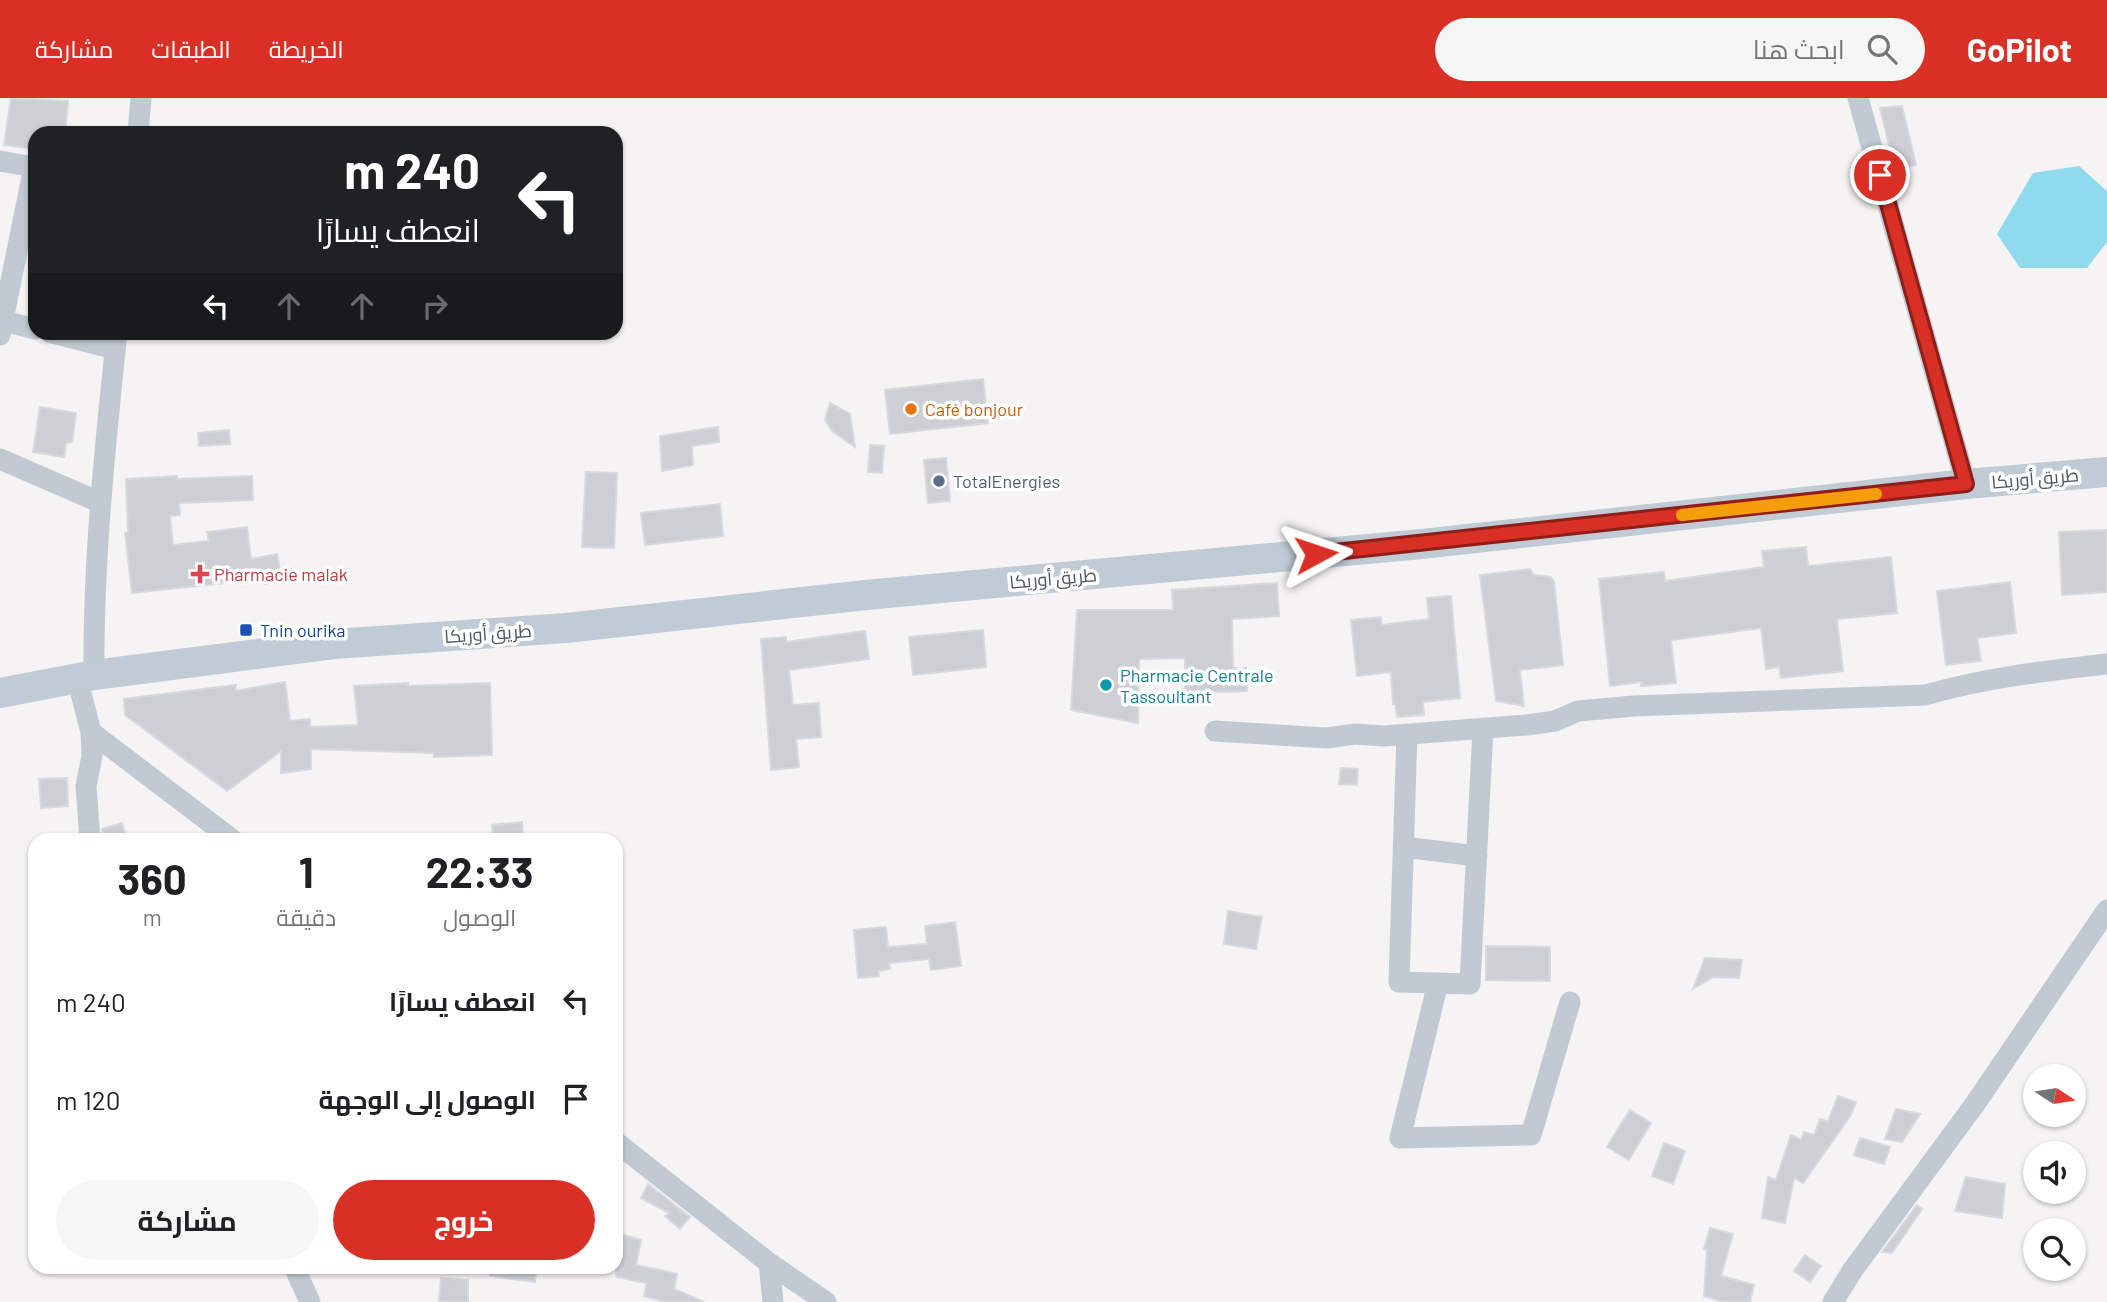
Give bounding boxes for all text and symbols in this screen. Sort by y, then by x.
search box [1435,18,1925,81]
text: GoPilot [1967,29,2072,69]
icon: search [1863,30,1901,68]
text: ابحث هنا [1753,33,1845,64]
text: مشاركة [35,34,113,63]
text: الطبقات [151,34,231,63]
text: الخريطة [269,34,344,63]
text: 240 m [344,140,480,199]
pin [1850,145,1910,205]
icon: left [504,154,595,245]
icon: arrive [1861,156,1899,194]
text: انعطف يسارًا [316,210,480,248]
icon: left [197,287,235,325]
icon: ahead [270,287,308,325]
icon: ahead [343,287,381,325]
icon: right [416,287,454,325]
place label: Café bonjour [925,398,1024,420]
marker: Café bonjour [903,401,919,417]
street label: طريق أوريكا [1990,463,2080,495]
place label: TotalEnergies [953,470,1060,492]
marker: TotalEnergies [931,473,947,489]
position arrow [1279,517,1353,591]
place label: Pharmacie malak [214,563,348,585]
street label: طريق أوريكا [1008,563,1098,595]
marker: Pharmacie malak [192,566,208,582]
place label: Tnin ourika [260,619,346,641]
street label: طريق أوريكا [444,619,533,649]
marker: Tnin ourika [238,622,254,638]
place label: Pharmacie Centrale Tassoultant [1120,664,1274,707]
marker: Pharmacie Centrale Tassoultant [1098,677,1114,693]
text: 1 [299,846,314,896]
text: 22:33 [426,846,533,896]
text: 360 [118,853,187,903]
text: m [143,903,162,931]
text: دقيقة [276,903,336,931]
text: الوصول [443,903,516,931]
icon: left [557,982,595,1020]
text: انعطف يسارًا [389,985,536,1016]
text: 240 m [56,986,126,1017]
north arrow [2023,1064,2086,1127]
map controls [2023,1064,2086,1281]
icon: arrive [557,1080,595,1118]
text: الوصول إلى الوجهة [318,1083,536,1114]
text: 120 m [56,1084,120,1115]
button: sound [2023,1141,2086,1204]
button: مشاركة [56,1180,319,1260]
button: خروج [333,1180,595,1260]
button: search [2023,1218,2086,1281]

